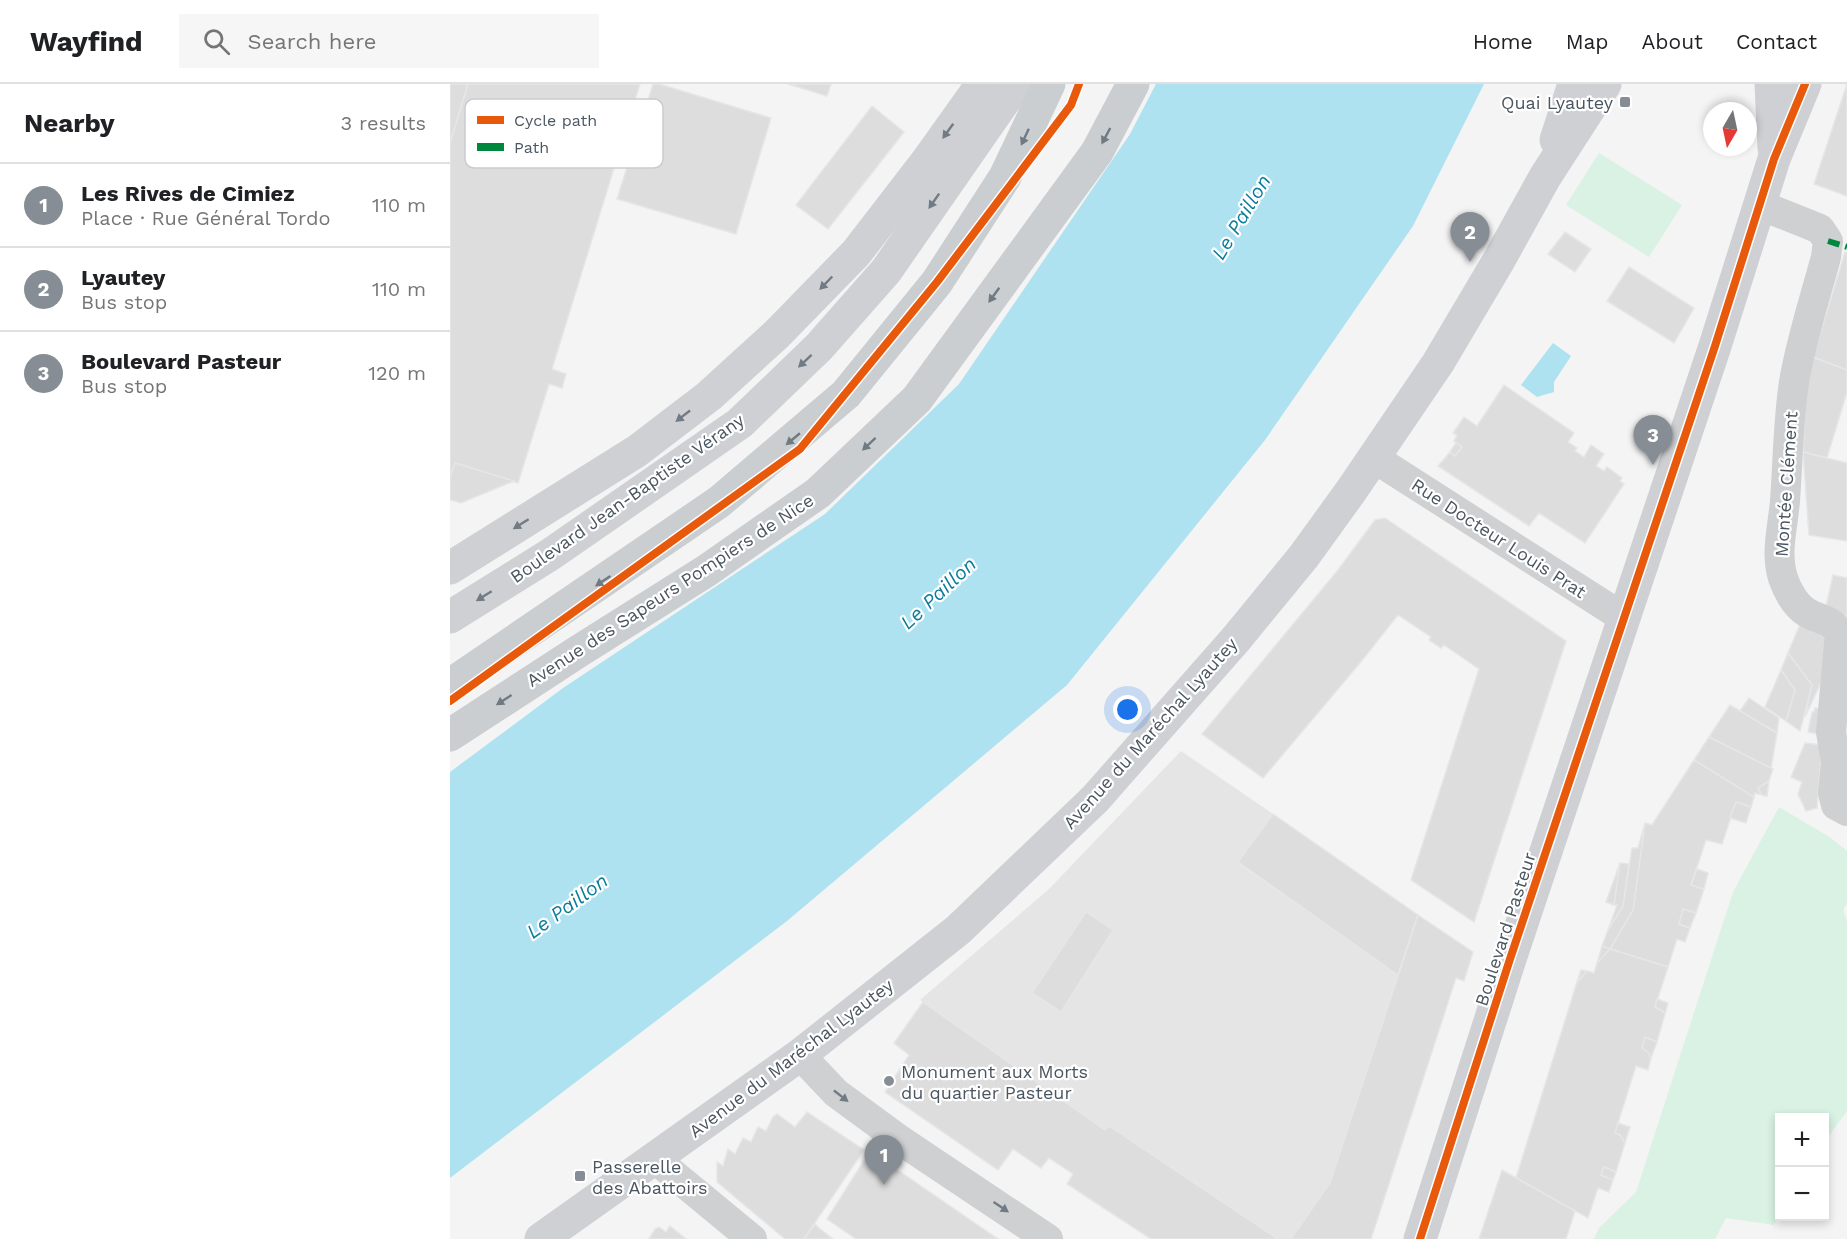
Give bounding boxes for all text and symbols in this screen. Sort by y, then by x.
search box [179,14,599,68]
text: Wayfind [30,25,143,58]
icon: search [200,25,233,58]
text: Search here [248,29,377,54]
text: Home [1473,29,1533,54]
text: Map [1566,29,1609,54]
text: About [1642,29,1703,54]
text: Contact [1736,29,1817,54]
place label: Quai Lyautey [1501,92,1614,113]
marker: Quai Lyautey [1618,95,1632,109]
legend [465,99,663,168]
north arrow [1703,102,1757,156]
text: Nearby [24,108,115,138]
text: 3 results [341,111,426,135]
text: Cycle path [514,111,597,130]
one-way arrow [942,123,954,139]
one-way arrow [1101,127,1111,144]
one-way arrow [1020,128,1029,145]
text: Path [514,138,549,157]
water label: Le Paillon [1206,170,1276,264]
text: Les Rives de Cimiez [81,181,295,206]
text: 1 [39,193,48,217]
text: 110 m [372,193,426,217]
one-way arrow [929,193,940,209]
text: Place · Rue Général Tordo [81,206,330,230]
pin: 2 [1450,212,1490,262]
text: Lyautey [81,265,165,290]
one-way arrow [820,276,834,290]
text: 2 [38,277,49,301]
text: 110 m [372,277,426,301]
one-way arrow [988,287,1000,303]
text: Bus stop [81,290,167,314]
text: Boulevard Pasteur [81,349,281,374]
one-way arrow [797,354,812,368]
text: 3 [38,361,49,385]
text: 120 m [368,361,426,385]
text: Bus stop [81,374,167,398]
street label: Boulevard Jean-Baptiste Vérany [506,409,749,587]
one-way arrow [676,409,691,421]
street label: Montée Clément [1770,410,1802,557]
pin: 3 [1634,416,1672,465]
one-way arrow [786,432,801,445]
one-way arrow [863,437,877,451]
street label: Rue Docteur Louis Prat [1408,474,1590,603]
street label: Avenue des Sapeurs Pompiers de Nice [522,489,818,691]
one-way arrow [513,518,529,529]
water label: Le Paillon [895,552,981,634]
one-way arrow [595,575,611,586]
one-way arrow [476,591,492,602]
street label: Avenue du Maréchal Lyautey [1059,633,1242,833]
one-way arrow [496,694,512,705]
your location [1113,695,1142,724]
street label: Boulevard Pasteur [1470,850,1540,1008]
water label: Le Paillon [522,868,612,944]
street label: Avenue du Maréchal Lyautey [685,974,898,1142]
place label: Monument aux Morts du quartier Pasteur [901,1061,1088,1103]
marker: Monument aux Morts du quartier Pasteur [882,1074,896,1088]
one-way arrow [833,1090,849,1103]
map controls [1775,1113,1829,1221]
button: + [1775,1113,1829,1167]
pin: 1 [864,1136,904,1185]
place label: Passerelle des Abattoirs [592,1156,708,1198]
button: − [1775,1167,1829,1221]
marker: Passerelle des Abattoirs [573,1169,587,1183]
one-way arrow [993,1202,1010,1213]

